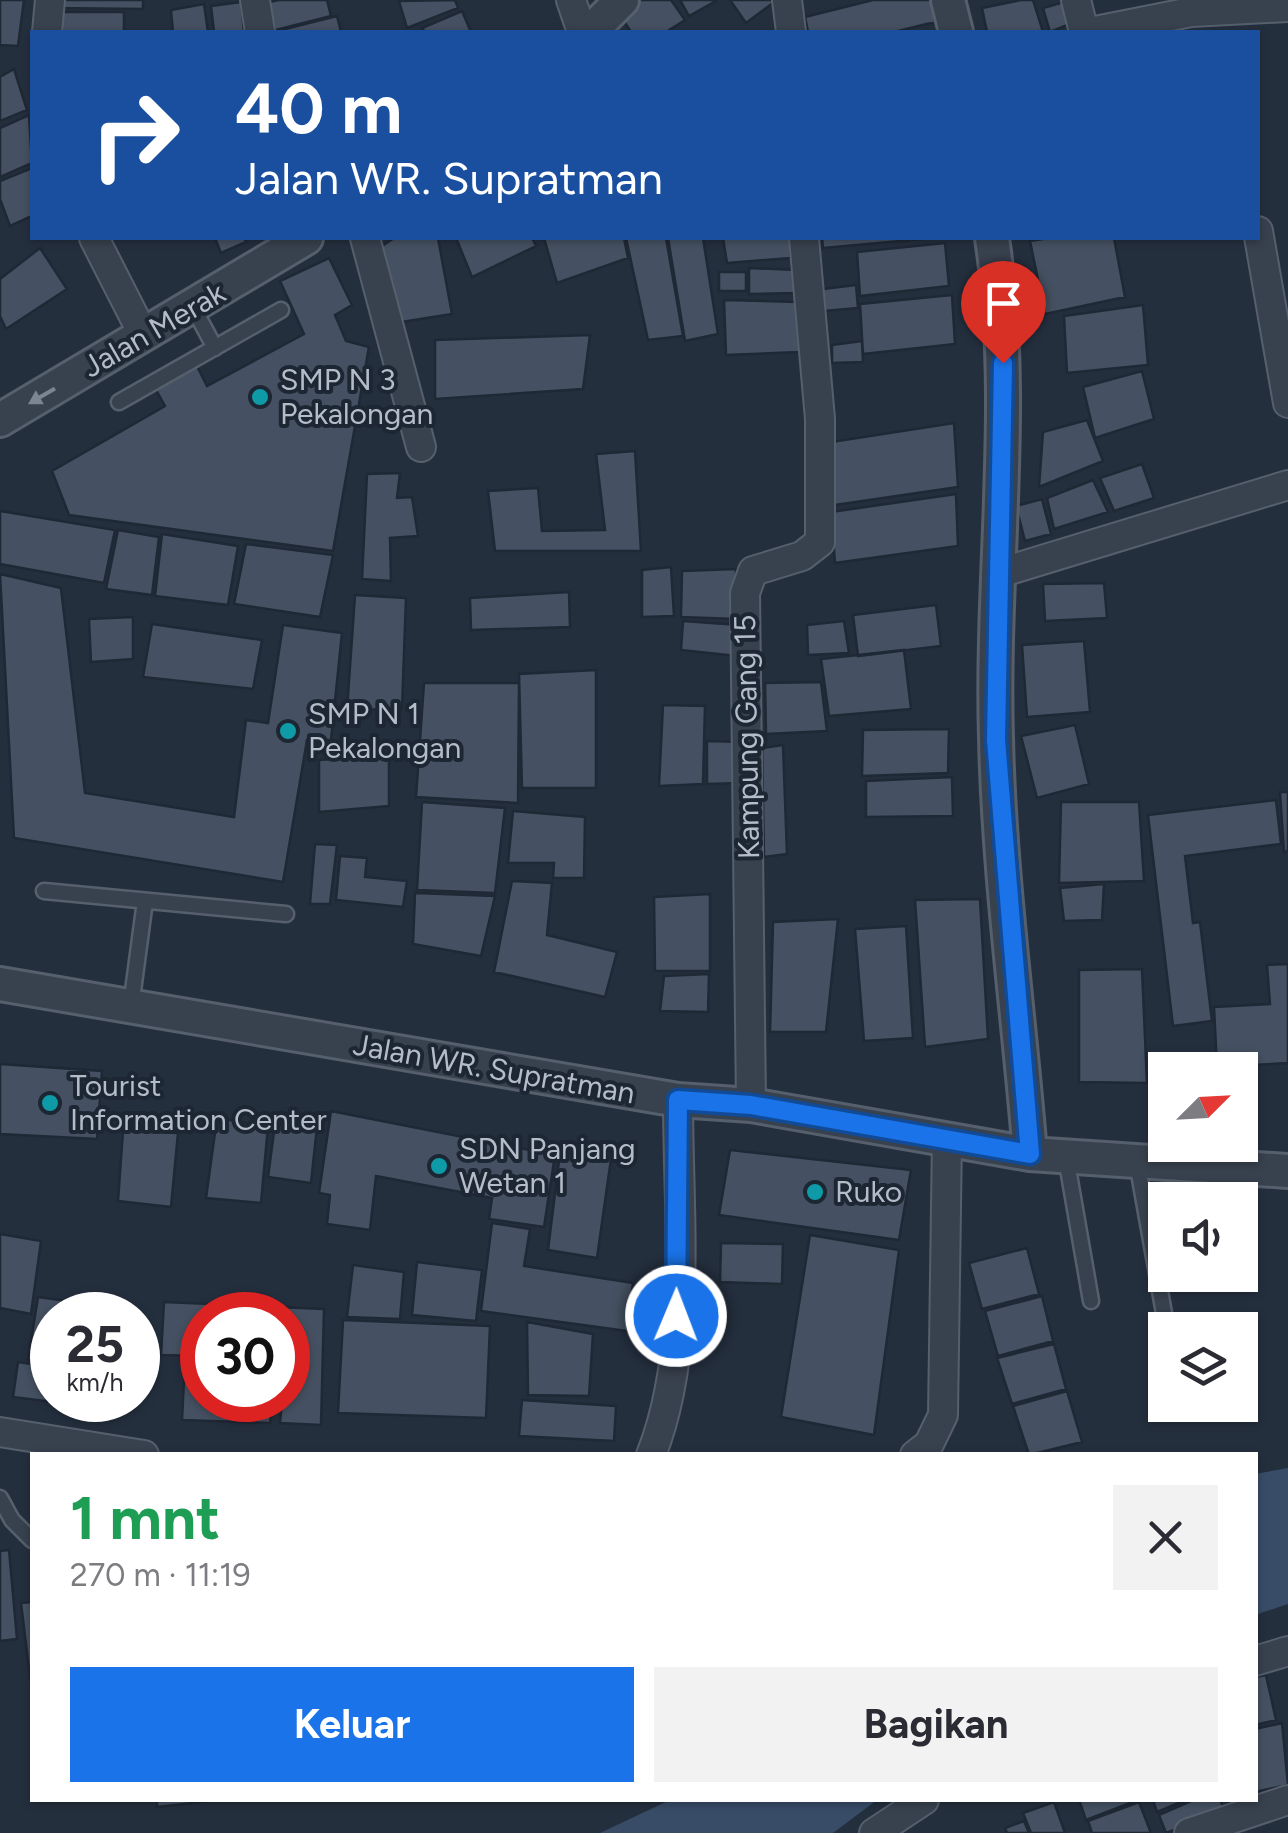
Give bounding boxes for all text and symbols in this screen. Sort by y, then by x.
text: 40 m [235,66,402,151]
icon: right [70,70,200,200]
text: Jalan WR. Supratman [235,151,663,205]
pin [961,261,1046,364]
street label: Jalan Merak [76,274,232,385]
icon: arrive [976,276,1031,331]
place label: SMP N 3 Pekalongan [280,361,433,432]
one-way arrow [28,386,56,404]
marker: SMP N 3 Pekalongan [249,386,271,408]
street label: Kampung Gang 15 [726,614,767,860]
place label: SMP N 1 Pekalongan [308,695,461,766]
marker: SMP N 1 Pekalongan [277,720,299,742]
street label: Jalan WR. Supratman [350,1026,638,1111]
north arrow [1148,1052,1258,1162]
map controls [1148,1052,1258,1422]
place label: Tourist Information Center [70,1067,327,1138]
marker: Tourist Information Center [39,1092,61,1114]
place label: SDN Panjang Wetan 1 [459,1130,636,1201]
marker: SDN Panjang Wetan 1 [428,1155,450,1177]
place label: Ruko [835,1173,902,1210]
marker: Ruko [804,1181,826,1203]
button: sound [1148,1182,1258,1292]
position arrow [624,1264,728,1368]
speed limit sign: 30 [180,1292,310,1422]
button: layers [1148,1312,1258,1422]
text: 25 [66,1314,124,1375]
text: km/h [66,1367,124,1397]
text: 1 mnt [70,1482,220,1554]
button: close [1113,1485,1218,1590]
text: 270 m · 11:19 [70,1556,251,1594]
button: Keluar [70,1667,634,1782]
button: Bagikan [654,1667,1218,1782]

